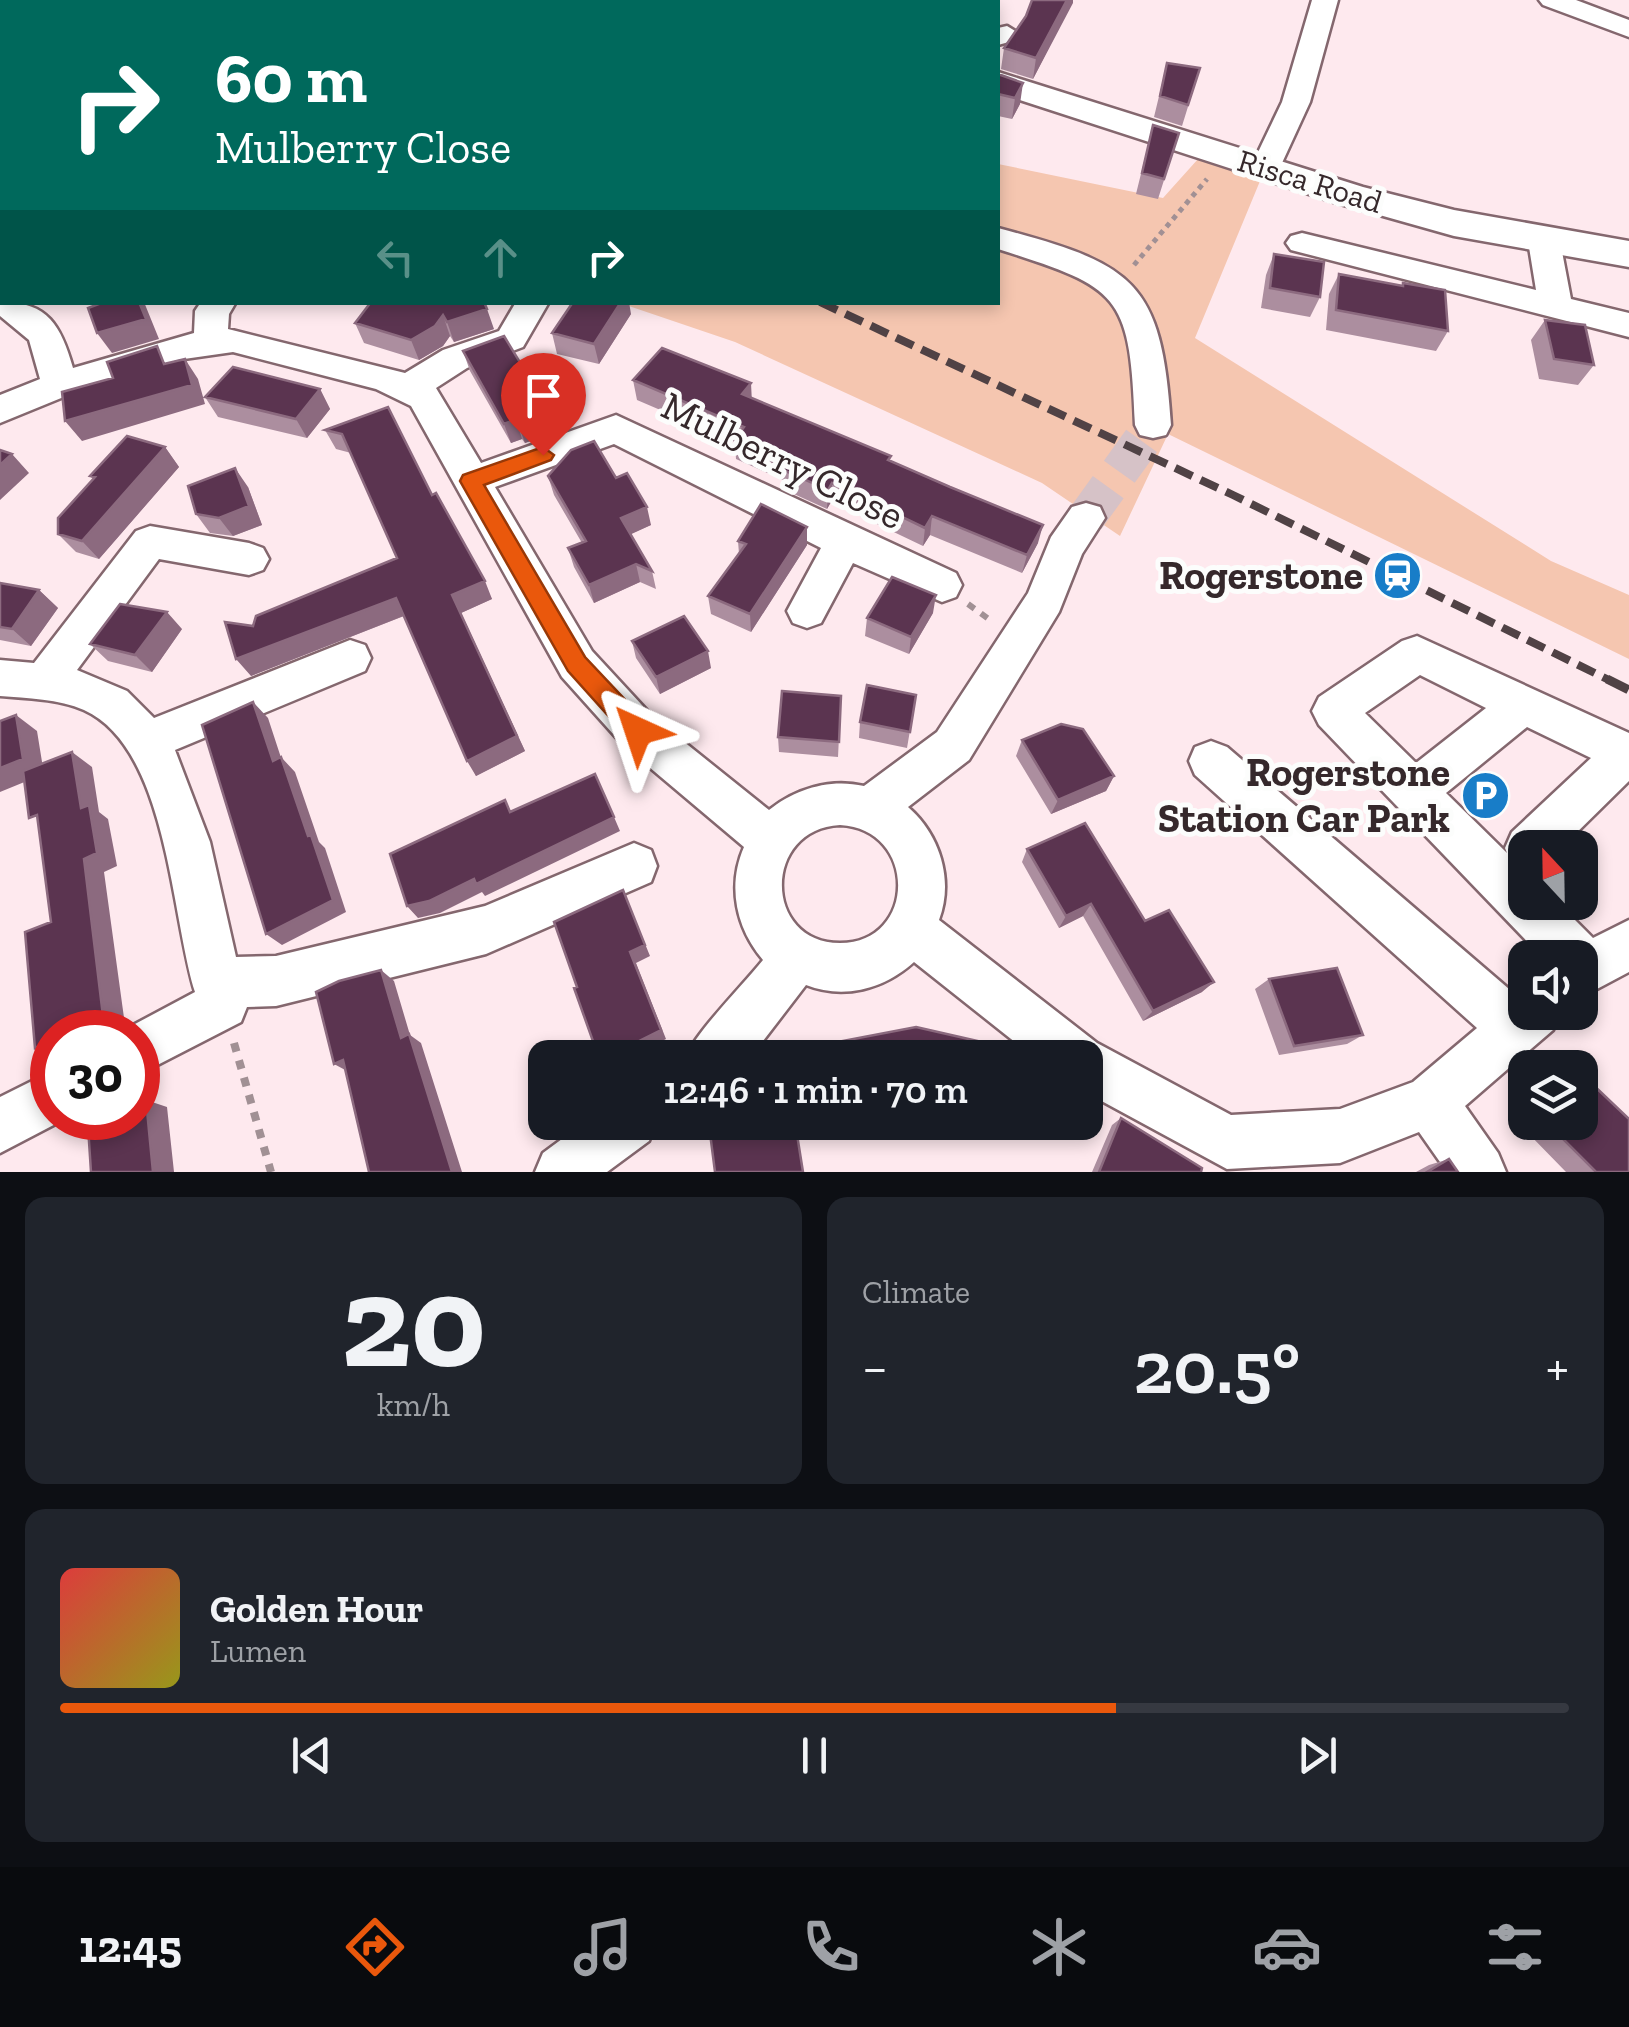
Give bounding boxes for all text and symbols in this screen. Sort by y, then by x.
text: 60 m [215,36,367,120]
icon: right [50,40,180,170]
text: Mulberry Close [215,121,511,175]
street label: Risca Road [1233,141,1387,221]
icon: left [368,230,423,285]
icon: ahead [473,230,528,285]
icon: right [578,230,633,285]
pin [501,353,586,456]
icon: arrive [516,368,571,423]
street label: Mulberry Close [654,381,912,539]
station icon: Rogerstone [1372,549,1424,601]
place label: Rogerstone [1159,551,1363,599]
position arrow [586,679,690,783]
place label: Rogerstone Station Car Park [1158,748,1450,842]
parking icon: Rogerstone Station Car Park [1459,769,1511,821]
north arrow [1508,830,1598,920]
map controls [1508,830,1598,1140]
button: sound [1508,940,1598,1030]
speed limit sign: 30 [30,1010,160,1140]
button: layers [1508,1050,1598,1140]
text: 12:46 · 1 min · 70 m [663,1067,968,1113]
text: 20 [341,1243,486,1399]
text: Climate [862,1273,970,1311]
text: 20.5° [1134,1322,1300,1412]
text: − [862,1334,888,1400]
text: + [1546,1334,1569,1400]
text: km/h [377,1386,450,1424]
text: Golden Hour [210,1586,423,1632]
text: Lumen [210,1632,306,1670]
icon: previous [284,1728,339,1783]
icon: pause [787,1728,842,1783]
icon: next [1290,1728,1345,1783]
icon: directions [340,1912,410,1982]
icon: music [568,1912,638,1982]
icon: phone [796,1912,866,1982]
icon: climate [1024,1912,1094,1982]
icon: car [1252,1912,1322,1982]
icon: filters [1480,1912,1550,1982]
text: 12:45 [79,1920,182,1974]

